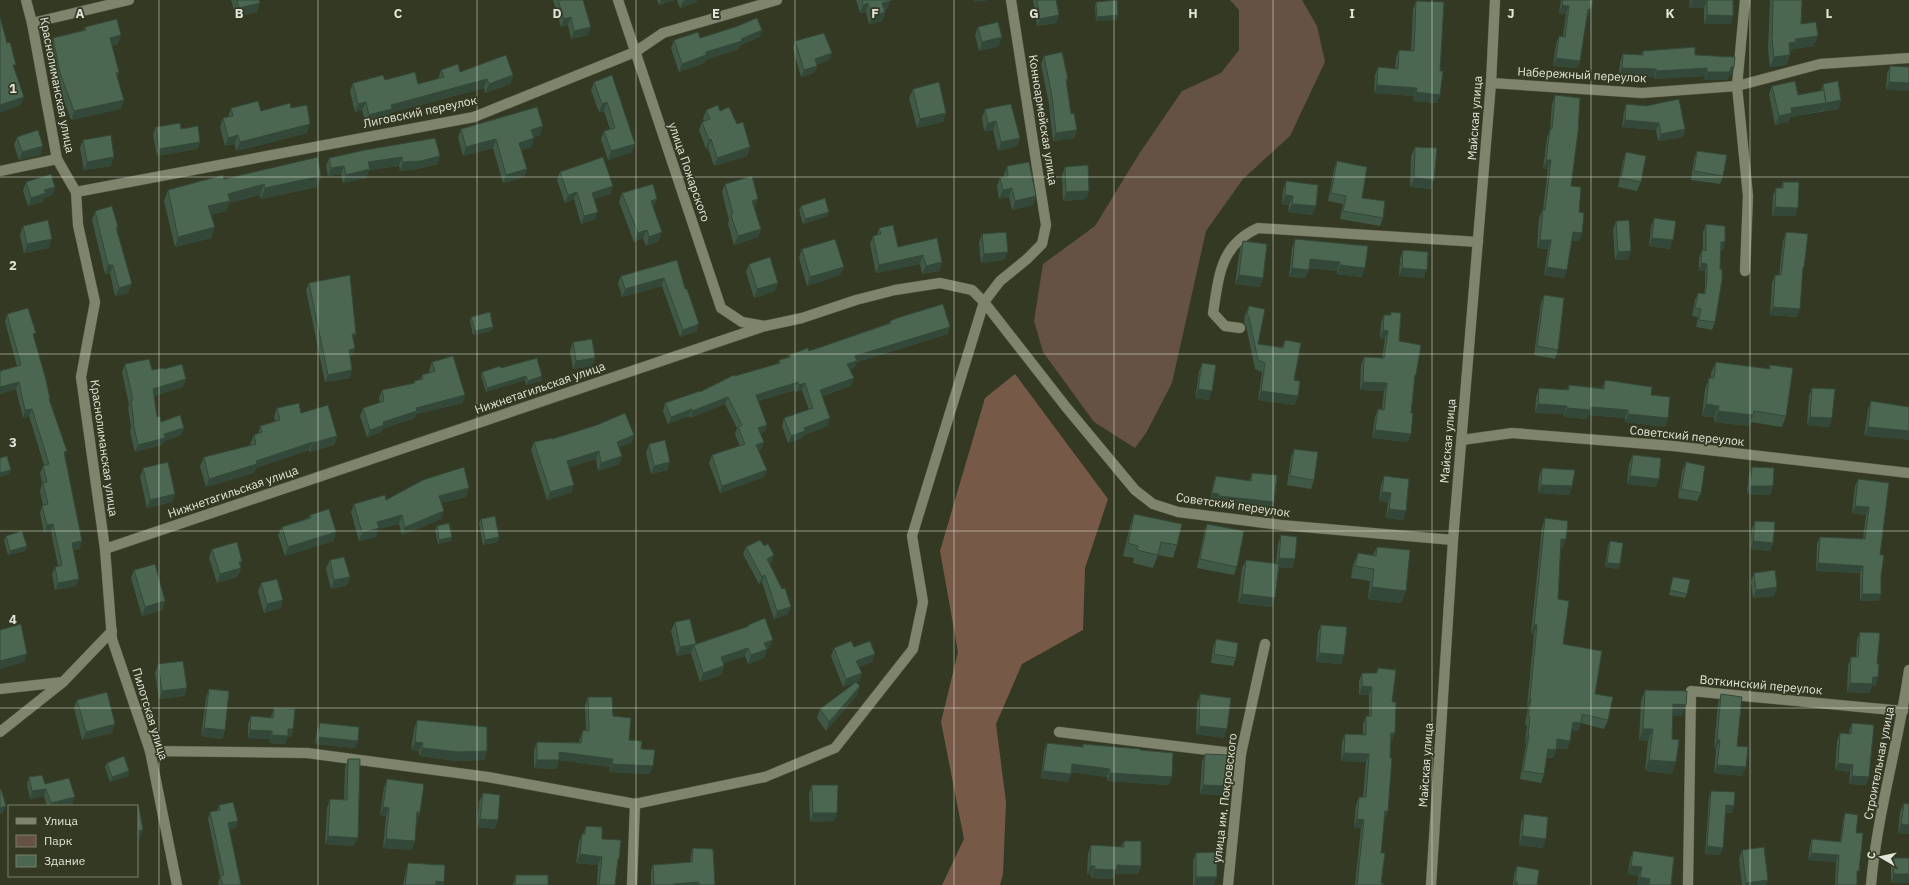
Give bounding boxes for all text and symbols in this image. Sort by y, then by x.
text: A [76,5,85,22]
text: B [235,5,244,22]
text: C [394,5,403,22]
text: D [552,5,562,22]
text: E [712,5,720,22]
text: F [871,5,879,22]
text: G [1029,5,1039,22]
text: H [1188,5,1198,22]
text: I [1349,5,1355,22]
text: J [1507,5,1515,22]
text: K [1665,5,1675,22]
text: L [1826,5,1833,22]
street label: Краснолиманская улица [37,16,78,155]
street label: Конноармейская улица [1026,54,1061,187]
street label: Набережный переулок [1517,64,1647,85]
street label: Майская улица [1464,75,1485,161]
text: 1 [9,80,17,97]
street label: Лиговский переулок [362,92,479,131]
street label: улица Пожарского [665,120,714,224]
text: 2 [9,257,17,274]
street label: Нижнетагильская улица [473,358,608,417]
street label: Краснолиманская улица [87,378,122,518]
street label: Майская улица [1436,398,1459,484]
street label: Советский переулок [1629,422,1746,449]
text: 3 [9,434,17,451]
street label: Нижнетагильская улица [166,462,301,521]
street label: Советский переулок [1175,489,1292,520]
text: 4 [9,611,17,628]
street label: Пилотская улица [129,666,172,762]
street label: Воткинский переулок [1699,672,1823,697]
street label: Строительная улица [1860,704,1897,821]
street label: Майская улица [1415,722,1436,808]
street label: улица им. Покровского [1209,732,1240,864]
legend [8,805,138,877]
text: Улица [44,813,78,828]
text: Парк [44,833,73,848]
north arrow [1861,837,1901,877]
text: С [1864,851,1879,860]
text: Здание [44,853,86,868]

